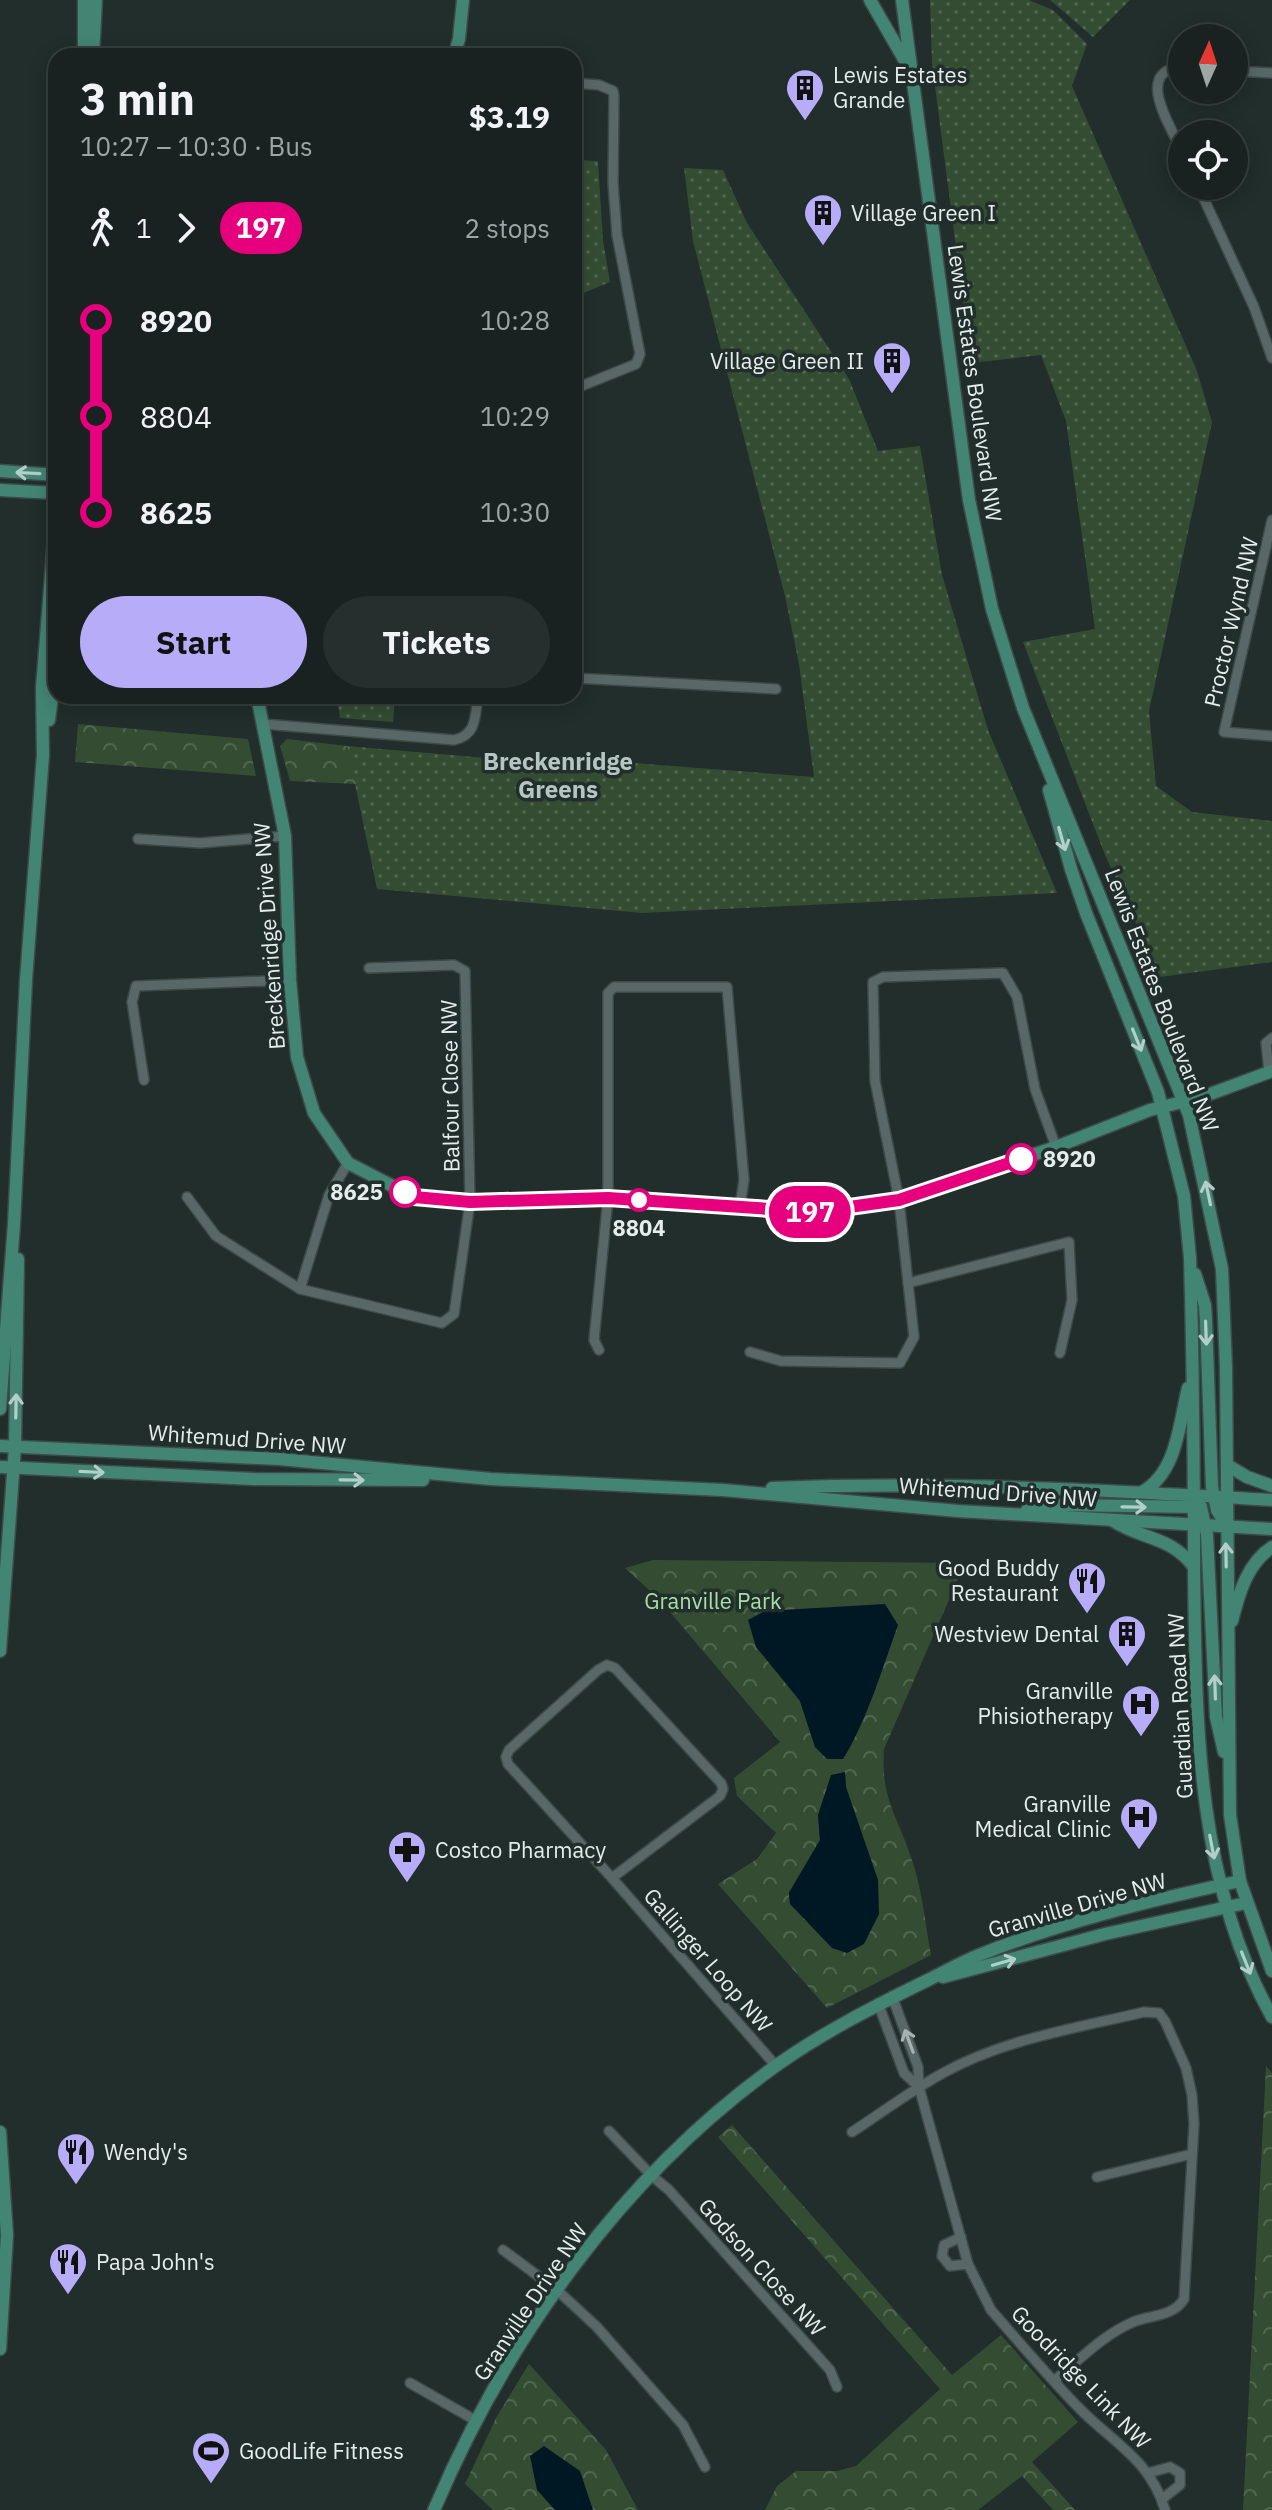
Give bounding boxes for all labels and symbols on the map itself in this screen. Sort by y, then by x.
north arrow [1168,24,1248,104]
place label: Lewis Estates Grande [833,60,967,114]
building icon: Lewis Estates Grande [784,67,826,122]
building icon: Village Green I [802,192,844,247]
place label: Village Green I [851,198,996,227]
street label: Lewis Estates Boulevard NW [942,242,1009,524]
building icon: Village Green II [871,340,913,395]
place label: Village Green II [710,346,864,375]
one-way arrow [15,465,42,480]
street label: Proctor Wynd NW [1197,534,1264,710]
district label: Breckenridge Greens [483,745,633,805]
street label: Breckenridge Drive NW [246,821,291,1051]
one-way arrow [1056,826,1071,852]
street label: Lewis Estates Boulevard NW [1099,864,1226,1136]
street label: Balfour Close NW [433,999,466,1172]
one-way arrow [1130,1027,1145,1052]
marker: 8920 [1006,1144,1036,1174]
place label: 8920 [1043,1144,1096,1173]
place label: 8625 [330,1177,383,1206]
marker: 8625 [390,1177,420,1207]
one-way arrow [1199,1181,1214,1206]
line badge: 197 [764,1186,856,1238]
marker: 8804 [628,1189,650,1211]
place label: 8804 [613,1213,665,1242]
one-way arrow [1199,1319,1214,1346]
one-way arrow [8,1393,24,1420]
street label: Whitemud Drive NW [147,1417,347,1460]
one-way arrow [78,1464,105,1479]
street label: Whitemud Drive NW [898,1470,1098,1513]
one-way arrow [338,1472,365,1488]
one-way arrow [1120,1499,1147,1514]
one-way arrow [1219,1542,1234,1569]
place label: Good Buddy Restaurant [938,1553,1059,1607]
restaurant icon: Good Buddy Restaurant [1066,1560,1108,1615]
park label: Granville Park [644,1586,782,1615]
street label: Guardian Road NW [1160,1612,1199,1800]
building icon: Westview Dental [1106,1613,1148,1668]
place label: Westview Dental [934,1619,1099,1648]
one-way arrow [1207,1674,1222,1701]
place label: Granville Phisiotherapy [977,1676,1113,1730]
hospital icon: Granville Phisiotherapy [1120,1683,1162,1738]
place label: Granville Medical Clinic [975,1789,1111,1843]
hospital icon: Granville Medical Clinic [1118,1796,1160,1851]
pharmacy icon: Costco Pharmacy [386,1829,428,1884]
one-way arrow [1205,1834,1220,1859]
place label: Costco Pharmacy [435,1835,606,1864]
street label: Granville Drive NW [984,1865,1170,1944]
street label: Gallinger Loop NW [638,1881,779,2038]
one-way arrow [1240,1950,1254,1975]
one-way arrow [991,1954,1016,1968]
one-way arrow [901,2029,915,2054]
restaurant icon: Wendy's [55,2131,97,2186]
place label: Wendy's [104,2137,188,2166]
street label: Godson Close NW [693,2191,832,2342]
street label: Granville Drive NW [466,2217,593,2386]
restaurant icon: Papa John's [47,2241,89,2296]
place label: Papa John's [96,2247,215,2276]
street label: Goodridge Link NW [1005,2299,1158,2455]
sports icon: GoodLife Fitness [190,2430,232,2485]
place label: GoodLife Fitness [239,2436,404,2465]

